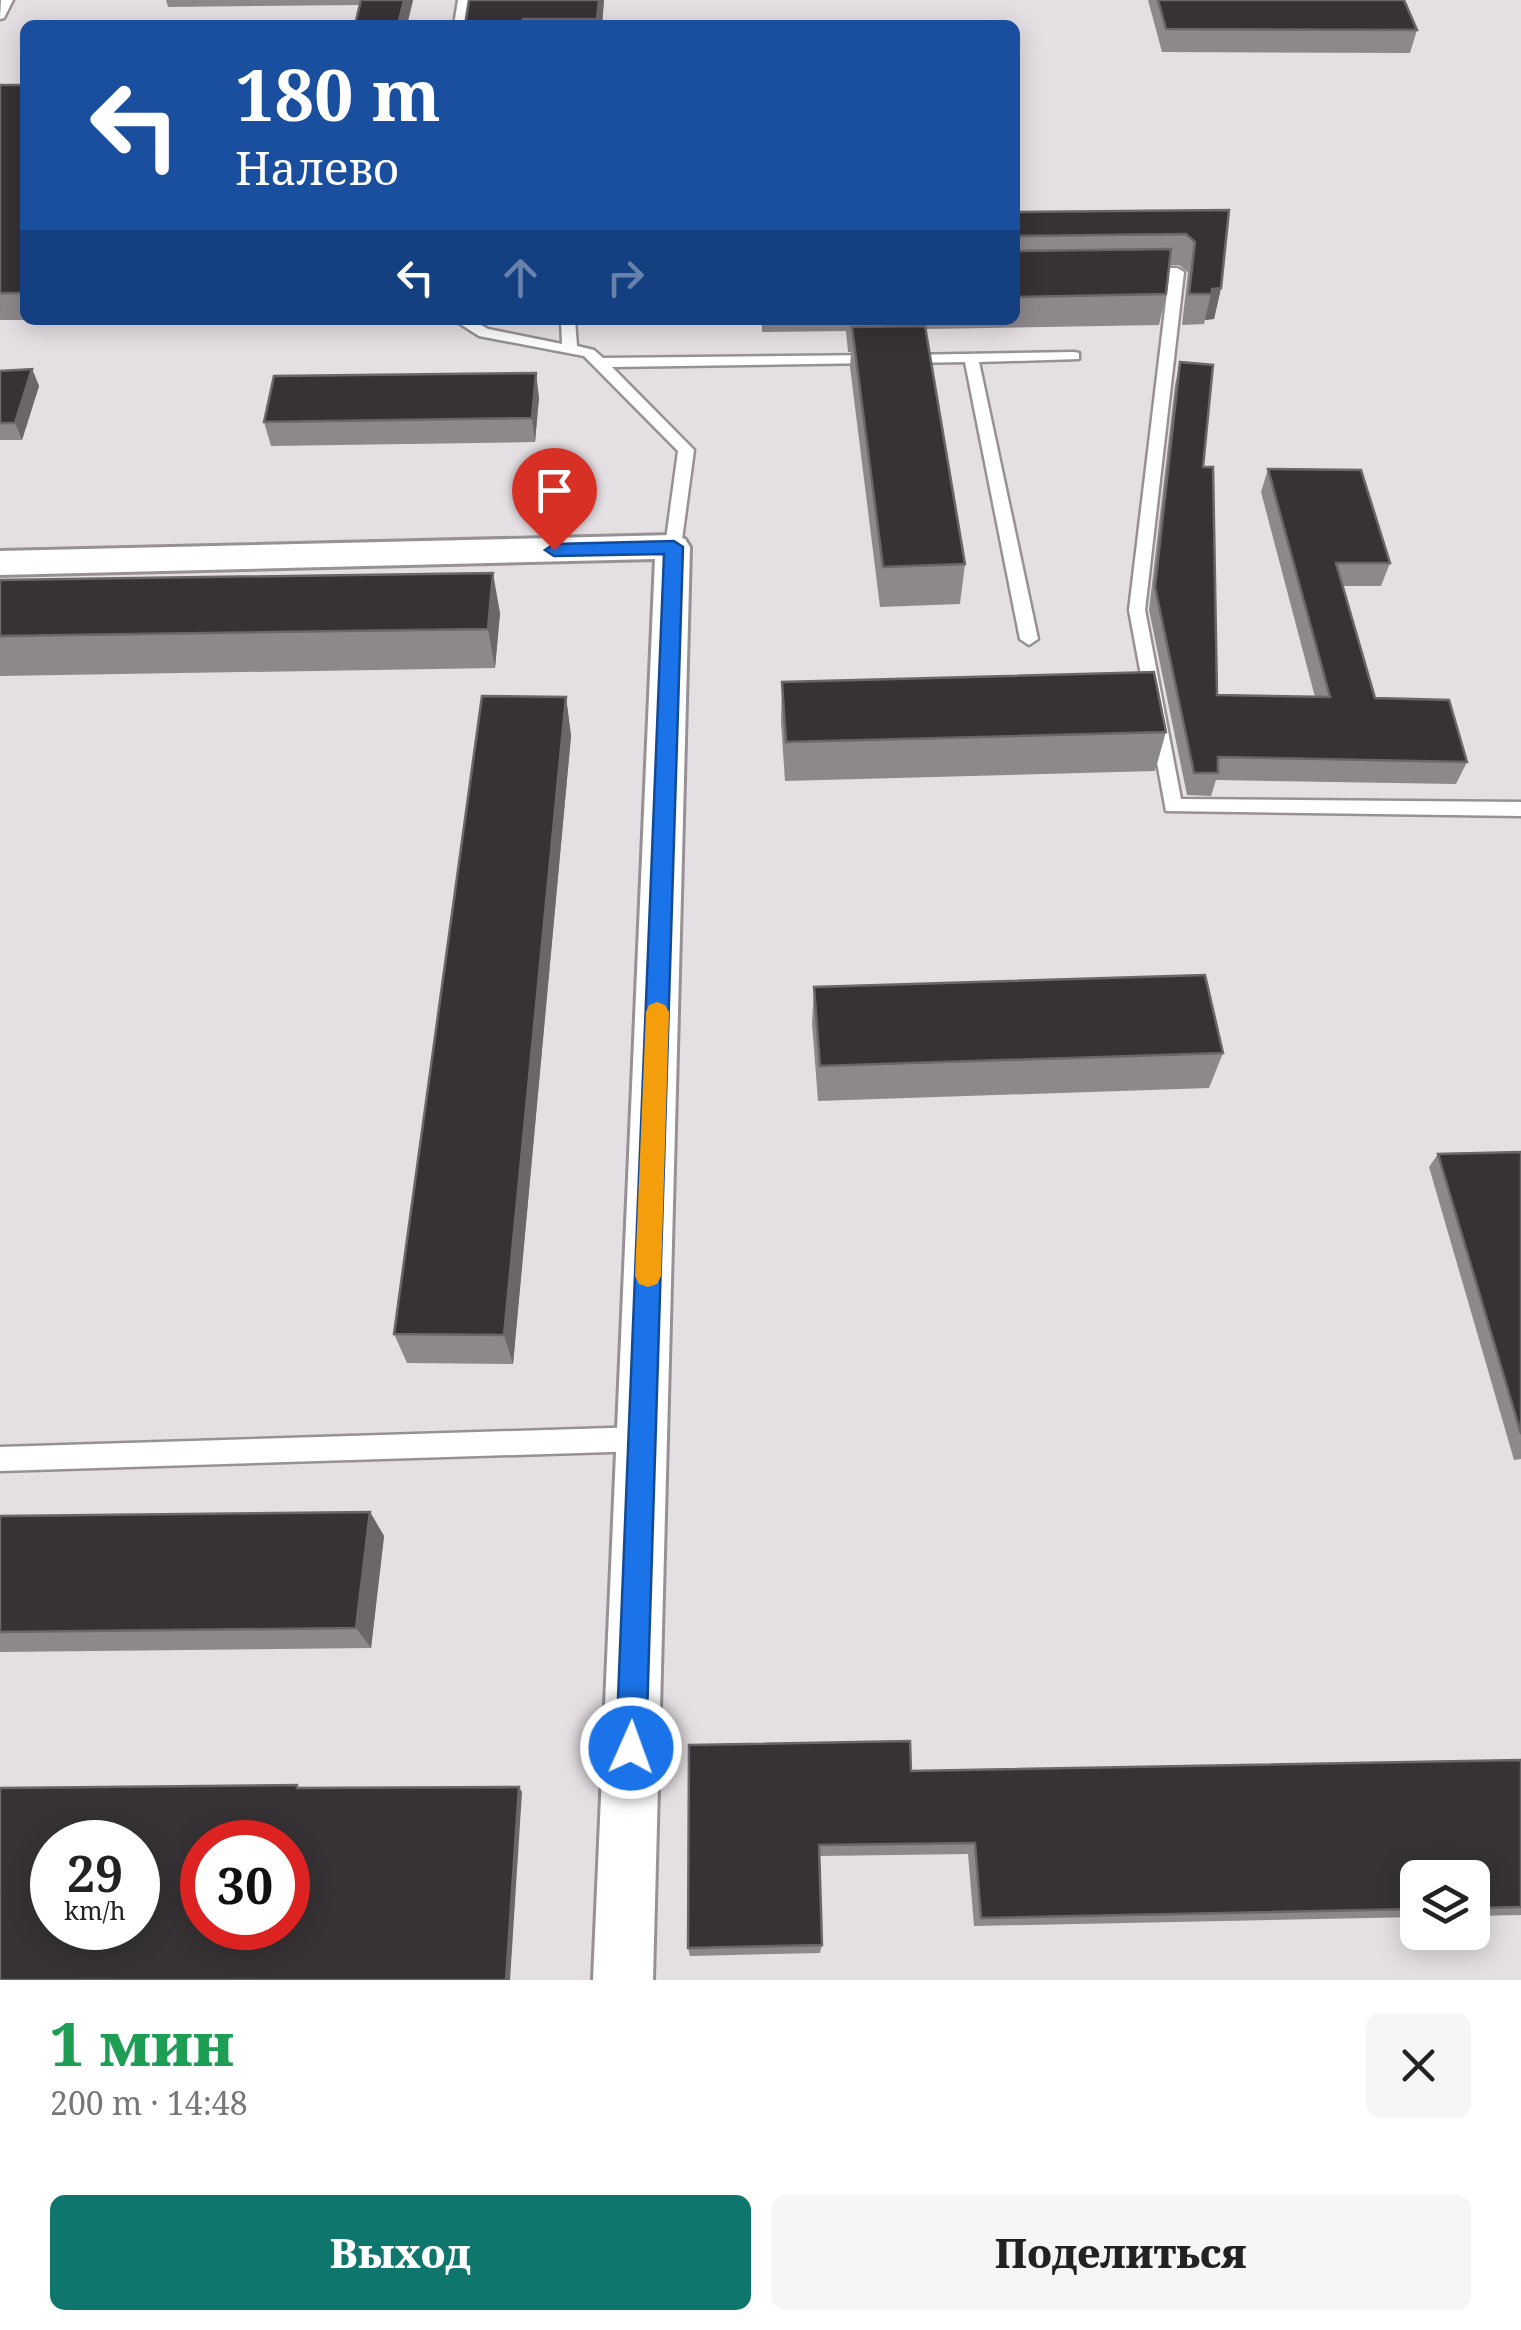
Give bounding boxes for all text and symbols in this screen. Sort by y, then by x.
text: 180 m [235,46,441,142]
icon: left [70,60,200,190]
text: Налево [235,137,399,198]
icon: left [388,250,443,305]
icon: ahead [493,250,548,305]
icon: right [598,250,653,305]
pin [512,448,597,551]
icon: arrive [527,463,582,518]
position arrow [579,1696,683,1800]
speed limit sign: 30 [180,1820,310,1950]
text: 29 [67,1839,123,1907]
map controls [1400,1860,1490,1950]
button: layers [1400,1860,1490,1950]
text: km/h [64,1893,126,1927]
text: 1 мин [50,2002,234,2084]
button: close [1366,2013,1471,2118]
text: 200 m · 14:48 [50,2081,248,2124]
button: Выход [50,2195,751,2310]
button: Поделиться [771,2195,1471,2310]

